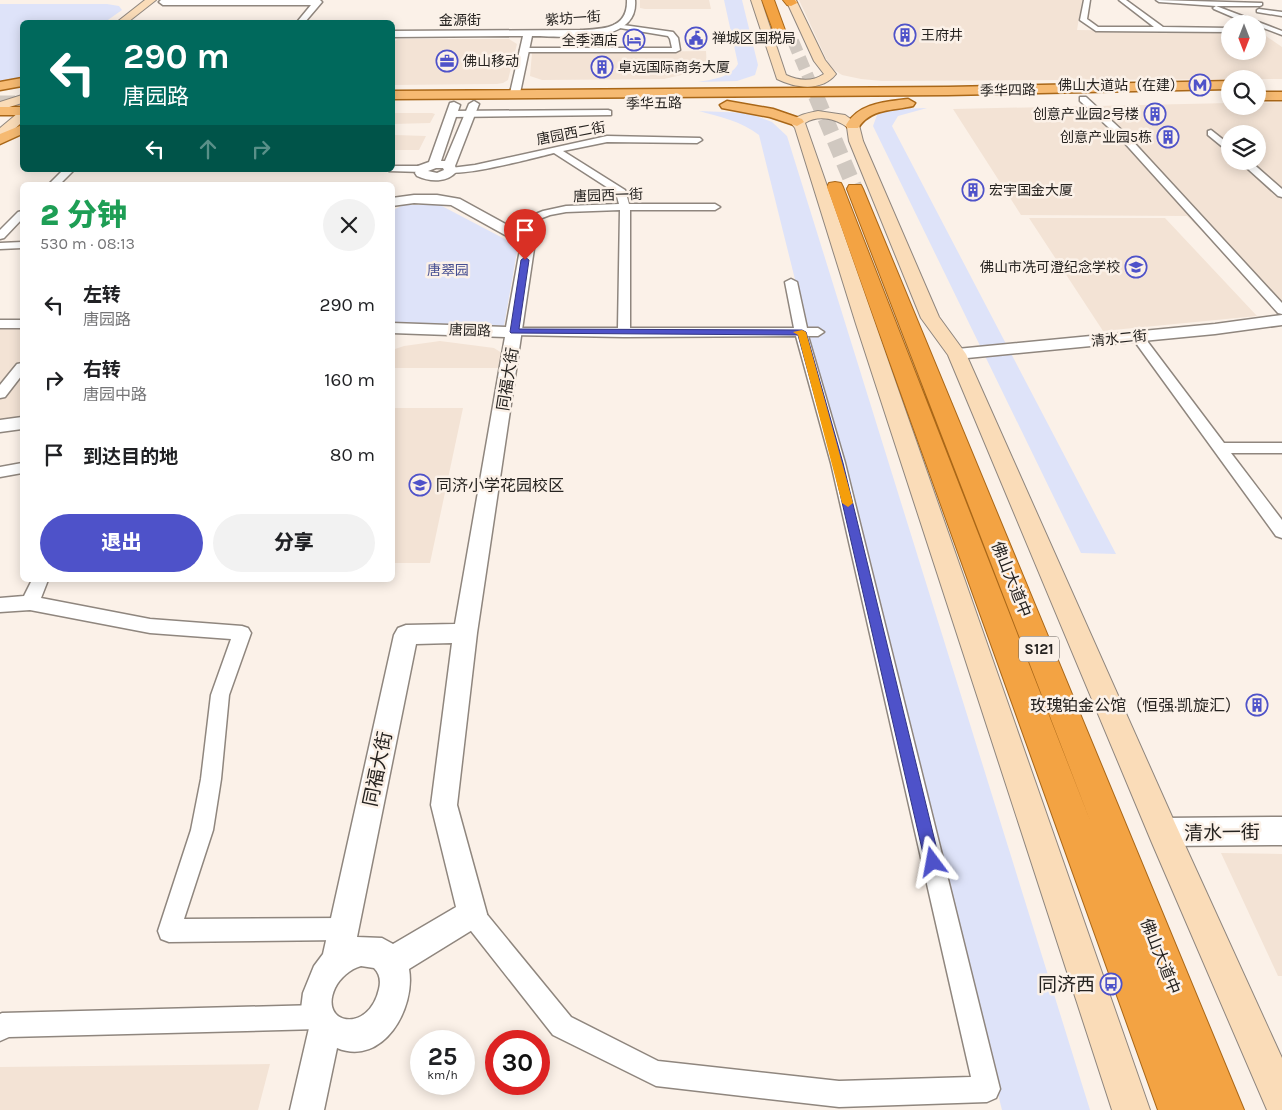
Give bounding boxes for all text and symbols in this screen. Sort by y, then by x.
street label: 紫坊一街 [545,8,602,29]
street label: 金源街 [439,12,481,29]
north arrow [1221,15,1266,60]
map controls [1221,15,1266,170]
building icon: 王府井 [893,23,917,47]
public building icon: 禅城区国税局 [684,26,708,50]
place label: 王府井 [921,27,963,44]
hotel icon: 全季酒店 [622,28,646,52]
place label: 禅城区国税局 [712,30,796,47]
place label: 全季酒店 [562,32,618,49]
text: 290 m [123,36,230,77]
icon: left [40,40,105,105]
office icon: 佛山移动 [435,49,459,73]
place label: 佛山移动 [463,53,519,70]
building icon: 卓远国际商务大厦 [590,55,614,79]
place label: 卓远国际商务大厦 [618,59,730,76]
button: search [1221,70,1266,115]
metro station icon: 佛山大道站（在建） [1188,73,1212,97]
place label: 佛山大道站（在建） [1058,77,1184,94]
street label: 季华四路 [980,82,1036,99]
text: 唐园路 [123,84,189,110]
street label: 季华五路 [626,95,682,112]
building icon: 创意产业园2号楼 [1143,102,1167,126]
place label: 创意产业园2号楼 [1033,106,1139,123]
street label: 唐园西二街 [535,118,607,149]
building icon: 创意产业园5栋 [1156,125,1180,149]
button: layers [1221,125,1266,170]
place label: 创意产业园5栋 [1060,129,1152,146]
icon: left [141,135,169,163]
icon: ahead [194,135,222,163]
icon: right [247,135,275,163]
building icon: 宏宇国金大厦 [961,178,985,202]
place label: 宏宇国金大厦 [989,182,1073,199]
street label: 唐园西一街 [573,186,643,205]
text: 2 分钟 [40,197,127,233]
button: close [323,199,375,251]
pin [504,209,546,260]
icon: arrive [511,216,539,244]
text: 530 m · 08:13 [40,234,135,253]
school or university icon: 佛山市冼可澄纪念学校 [1124,255,1148,279]
place label: 佛山市冼可澄纪念学校 [980,259,1120,276]
park label: 唐翠园 [427,262,469,279]
text: 左转 [83,284,121,306]
icon: left [40,291,68,319]
text: 290 m [319,294,375,316]
text: 唐园路 [83,310,131,329]
street label: 唐园路 [449,321,491,340]
street label: 清水二街 [1090,327,1148,350]
street label: 同福大街 [493,346,522,412]
text: 右转 [83,359,121,381]
icon: right [40,366,68,394]
text: 160 m [324,369,375,391]
text: 唐园中路 [83,385,147,404]
icon: arrive [40,441,68,469]
text: 80 m [330,444,375,466]
text: 到达目的地 [83,446,178,468]
school or university icon: 同济小学花园校区 [408,473,432,497]
place label: 同济小学花园校区 [436,476,564,495]
button: 退出 [40,514,203,572]
button: 分享 [213,514,375,572]
street label: 佛山大道中 [988,539,1035,620]
road number: S121 [1019,636,1059,662]
building icon: 玫瑰铂金公馆（恒强·凯旋汇） [1245,693,1269,717]
place label: 玫瑰铂金公馆（恒强·凯旋汇） [1030,696,1241,715]
street label: 同福大街 [359,730,397,809]
street label: 清水一街 [1184,821,1260,845]
position arrow [906,835,958,887]
street label: 佛山大道中 [1137,916,1184,997]
bus stop icon: 同济西 [1099,972,1123,996]
place label: 同济西 [1038,974,1095,996]
speed limit sign: 30 [485,1030,550,1095]
text: 25 [428,1042,457,1071]
text: km/h [427,1068,458,1082]

